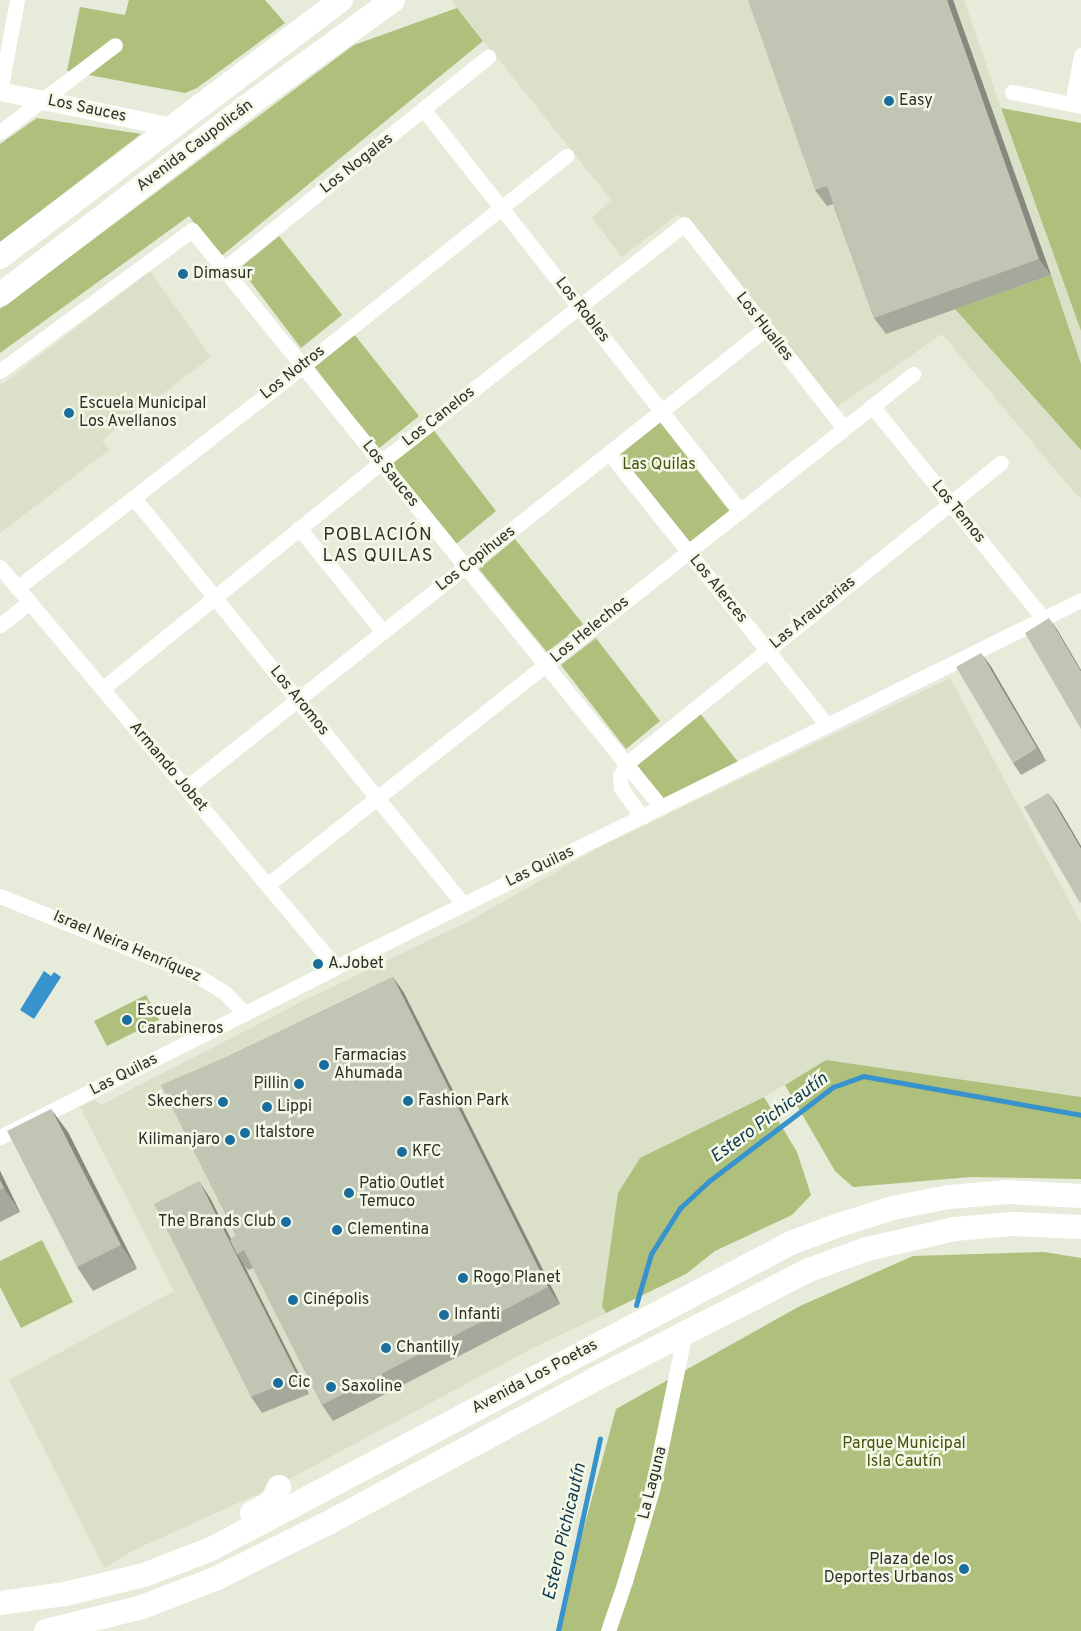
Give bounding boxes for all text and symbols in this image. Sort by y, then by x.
street label: Los Sauces [46,91,128,127]
place label: Easy [899,91,933,111]
marker: Easy [883,95,895,107]
street label: Avenida Caupolicán [133,96,257,196]
street label: Los Nogales [317,130,397,198]
place label: Dimasur [193,264,253,284]
marker: Dimasur [177,268,189,280]
street label: Los Robles [551,274,613,346]
street label: Los Hualles [731,289,797,365]
street label: Los Notros [257,342,329,404]
street label: Los Canelos [399,383,479,451]
place label: Escuela Municipal Los Avellanos [79,394,206,432]
marker: Escuela Municipal Los Avellanos [63,407,75,419]
street label: Los Sauces [357,437,423,511]
park label: Las Quilas [622,455,696,475]
street label: Los Temos [927,477,989,547]
street label: Los Copihues [433,522,519,596]
district label: POBLACIÓN LAS QUILAS [321,526,435,568]
street label: Los Alerces [685,551,751,627]
street label: Las Araucarias [766,572,860,654]
street label: Los Helechos [547,593,633,667]
street label: Los Aromos [265,662,333,740]
street label: Armando Jobet [125,718,211,816]
street label: Las Quilas [503,842,577,892]
street label: Israel Neira Henríquez [50,907,204,987]
place label: A.Jobet [328,954,384,974]
marker: A.Jobet [312,958,324,970]
place label: Escuela Carabineros [137,1001,223,1039]
marker: Escuela Carabineros [121,1014,133,1026]
place label: Farmacias Ahumada [334,1046,407,1084]
street label: Las Quilas [87,1050,161,1100]
marker: Farmacias Ahumada [318,1059,330,1071]
water label: Estero Pichicautín [707,1069,833,1169]
place label: Pillin [253,1074,289,1094]
marker: Pillin [293,1078,305,1090]
place label: Fashion Park [418,1091,509,1111]
place label: Skechers [147,1092,213,1112]
marker: Fashion Park [402,1095,414,1107]
marker: Skechers [217,1096,229,1108]
place label: Lippi [277,1097,312,1117]
marker: Lippi [261,1101,273,1113]
place label: Italstore [255,1123,315,1143]
marker: Italstore [239,1127,251,1139]
place label: Kilimanjaro [138,1130,220,1150]
marker: Kilimanjaro [224,1134,236,1146]
place label: KFC [412,1142,441,1162]
marker: KFC [396,1146,408,1158]
place label: Patio Outlet Temuco [359,1174,445,1212]
marker: Patio Outlet Temuco [343,1187,355,1199]
place label: The Brands Club [158,1212,276,1232]
marker: The Brands Club [280,1216,292,1228]
place label: Clementina [347,1220,429,1240]
marker: Clementina [331,1224,343,1236]
place label: Rogo Planet [473,1268,561,1288]
marker: Rogo Planet [457,1272,469,1284]
place label: Cinépolis [303,1290,369,1310]
marker: Cinépolis [287,1294,299,1306]
place label: Infanti [454,1305,500,1325]
marker: Infanti [438,1309,450,1321]
street label: Avenida Los Poetas [469,1336,601,1418]
place label: Chantilly [396,1338,459,1358]
marker: Chantilly [380,1342,392,1354]
place label: Cic [288,1373,310,1393]
marker: Cic [272,1377,284,1389]
place label: Saxoline [341,1377,402,1397]
marker: Saxoline [325,1381,337,1393]
park label: Parque Municipal Isla Cautín [842,1434,966,1472]
street label: La Laguna [635,1445,671,1521]
water label: Estero Pichicautín [540,1461,592,1603]
place label: Plaza de los Deportes Urbanos [824,1550,954,1588]
marker: Plaza de los Deportes Urbanos [958,1563,970,1575]

